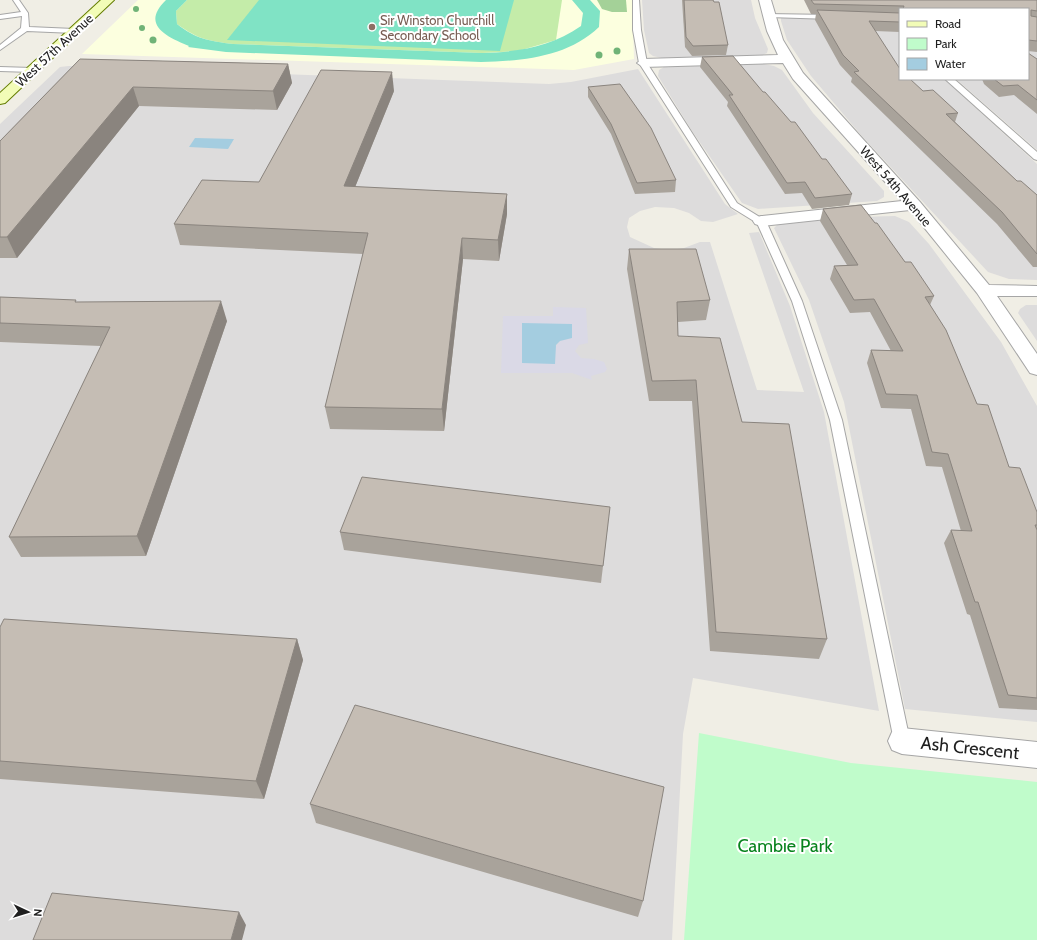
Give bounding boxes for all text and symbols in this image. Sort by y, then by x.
legend [899,8,1029,80]
street label: West 57th Avenue [12,10,96,90]
place label: Sir Winston Churchill Secondary School [380,12,494,43]
text: Road [935,16,961,31]
marker: Sir Winston Churchill Secondary School [367,22,377,32]
text: Park [935,36,957,51]
text: Water [935,56,966,71]
street label: West 54th Avenue [857,143,935,230]
street label: Ash Crescent [920,732,1020,764]
park label: Cambie Park [737,835,833,857]
north arrow [8,892,48,932]
text: N [31,908,45,917]

